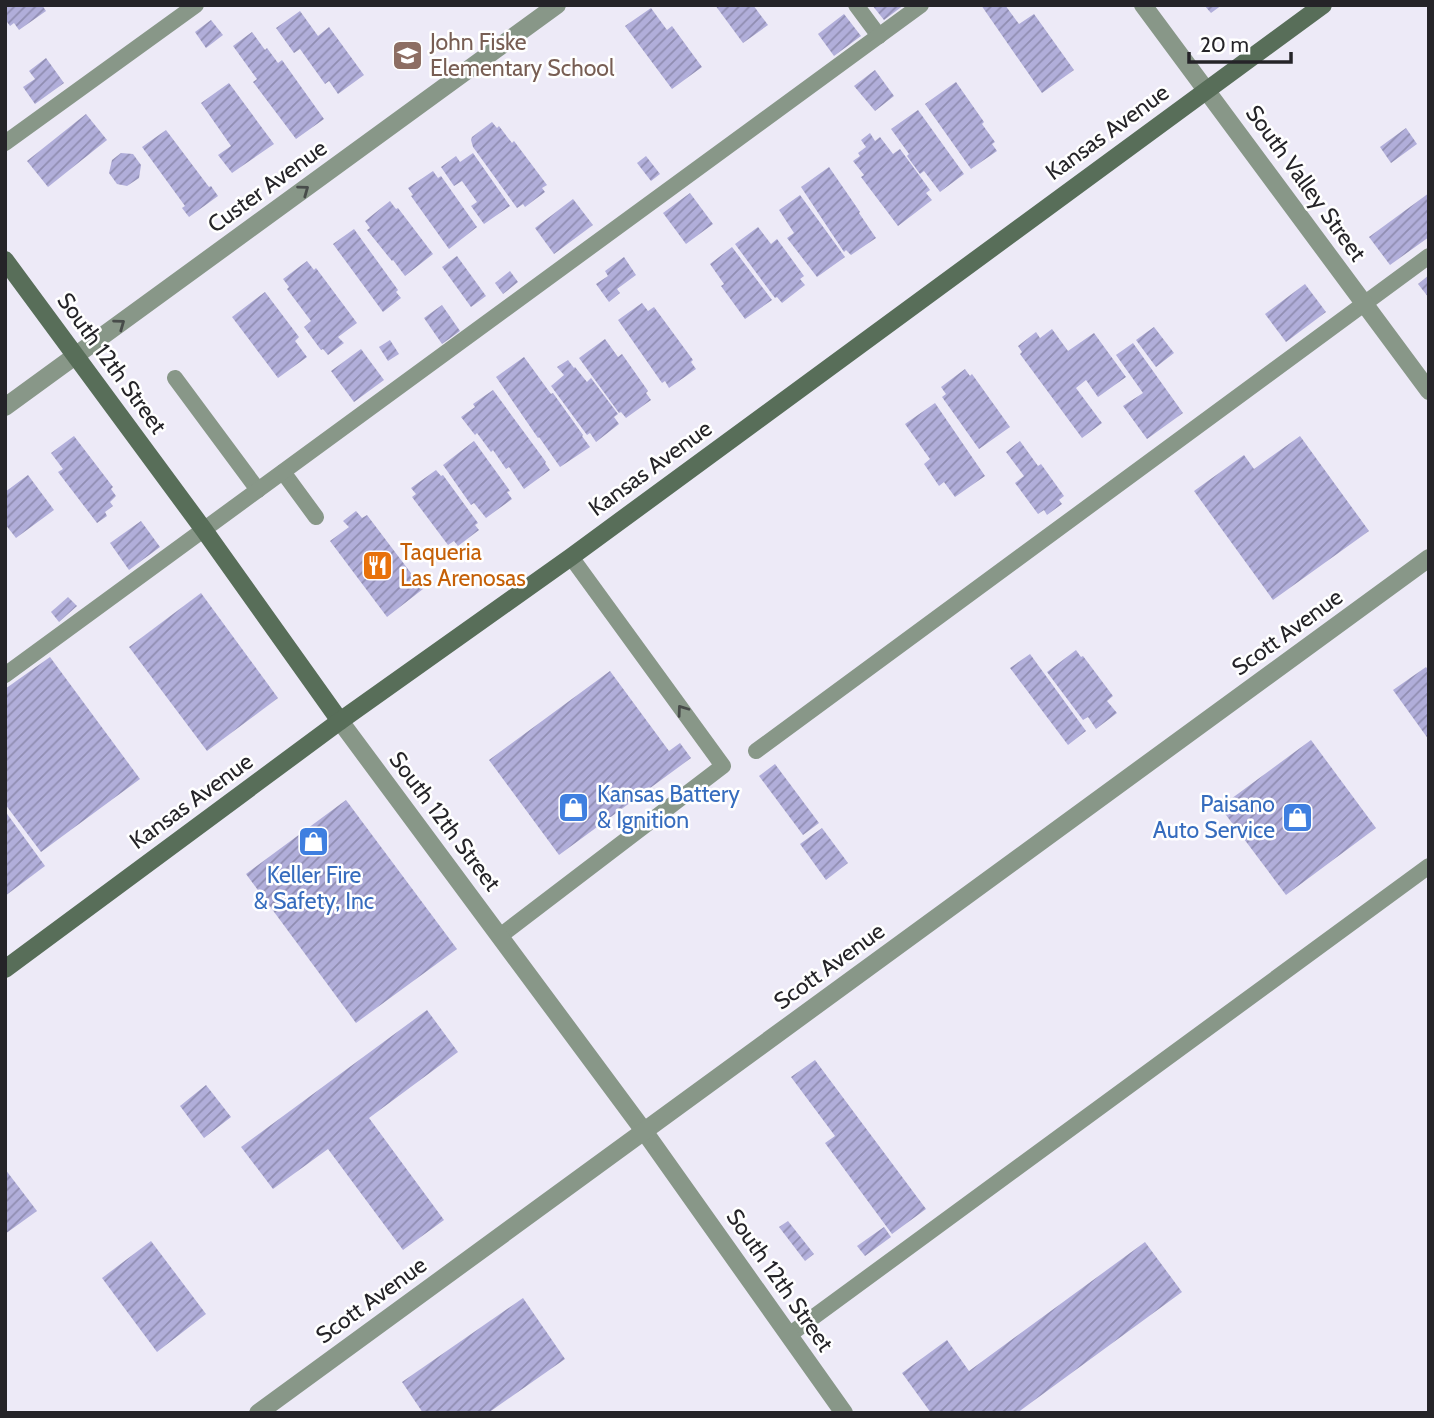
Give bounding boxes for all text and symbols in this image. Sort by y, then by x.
scale bar [1189,21,1290,65]
place label: John Fiske Elementary School [429,28,615,82]
text: 20 m [1200,32,1249,57]
school or university icon: John Fiske Elementary School [390,38,424,72]
street label: Kansas Avenue [1040,78,1174,186]
street label: South Valley Street [1240,100,1372,267]
street label: Custer Avenue [202,133,332,239]
one-way arrow [296,186,309,198]
street label: South 12th Street [51,287,173,439]
one-way arrow [112,320,125,332]
street label: Kansas Avenue [583,414,717,522]
place label: Taqueria Las Arenosas [400,538,526,592]
restaurant icon: Taqueria Las Arenosas [360,548,394,582]
street label: Scott Avenue [1226,582,1348,681]
one-way arrow [678,705,691,718]
street label: South 12th Street [383,746,507,897]
street label: Kansas Avenue [124,747,258,855]
place label: Kansas Battery & Ignition [597,780,740,834]
shop icon: Kansas Battery & Ignition [557,790,591,824]
place label: Paisano Auto Service [1153,790,1275,844]
shop icon: Paisano Auto Service [1281,800,1315,834]
shop icon: Keller Fire & Safety, Inc [297,824,331,858]
place label: Keller Fire & Safety, Inc [254,861,374,915]
street label: Scott Avenue [768,916,890,1015]
street label: South 12th Street [720,1203,840,1357]
street label: Scott Avenue [310,1250,432,1349]

